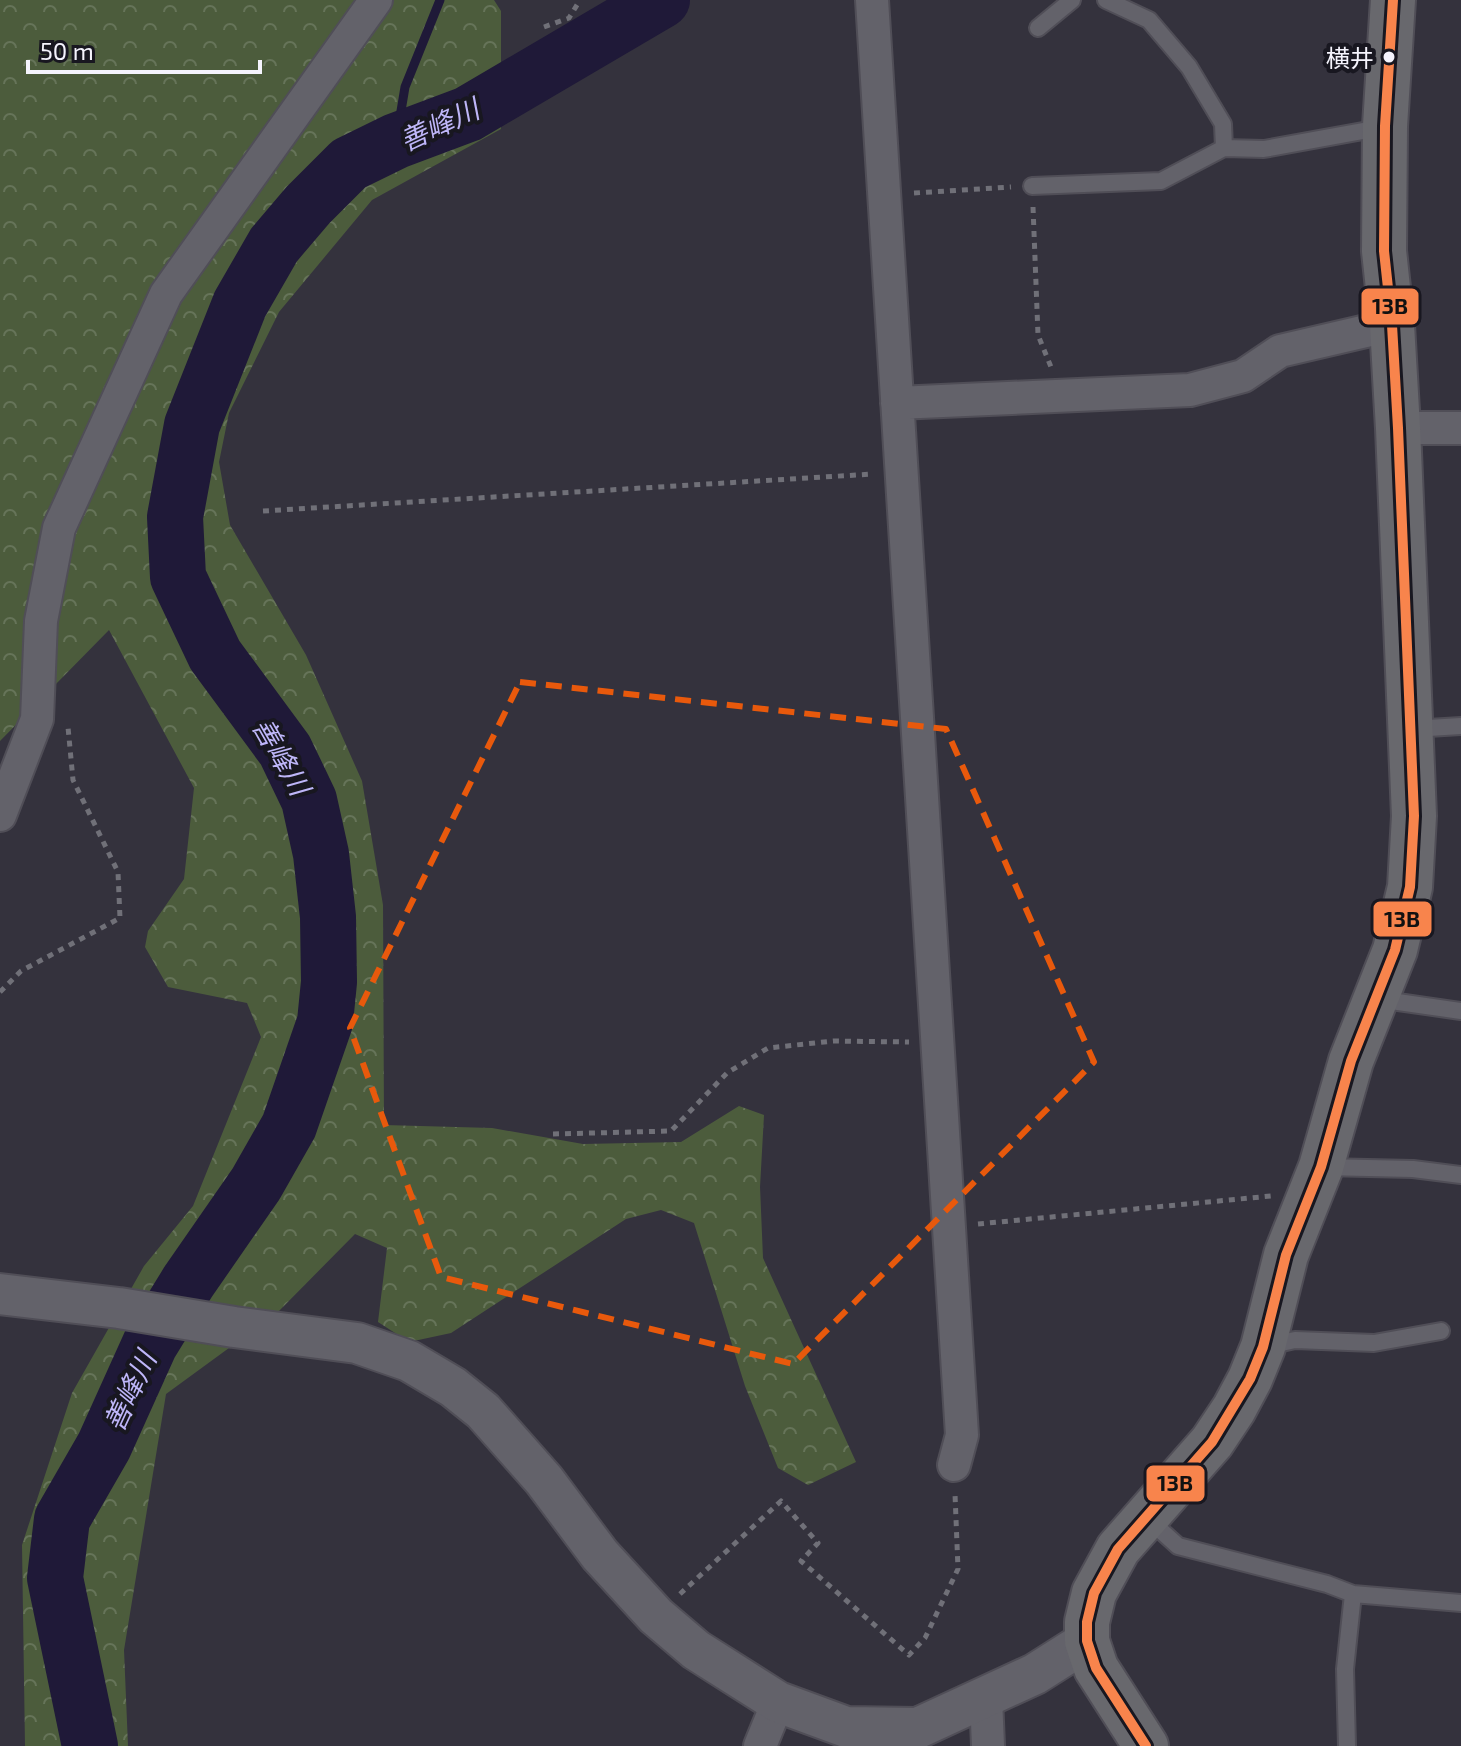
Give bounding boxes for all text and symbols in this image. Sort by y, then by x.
scale bar [28,24,260,74]
text: 50 m [40,36,94,65]
place label: 横井 [1326,43,1374,72]
marker: 横井 [1381,49,1397,65]
water label: 善峰川 [394,90,487,157]
line badge: 13B [1360,287,1420,326]
text: 13B [1372,292,1408,318]
water label: 善峰川 [246,711,319,803]
line badge: 13B [1372,900,1433,938]
text: 13B [1384,905,1420,931]
water label: 善峰川 [96,1343,163,1436]
line badge: 13B [1145,1464,1206,1503]
text: 13B [1157,1469,1193,1495]

